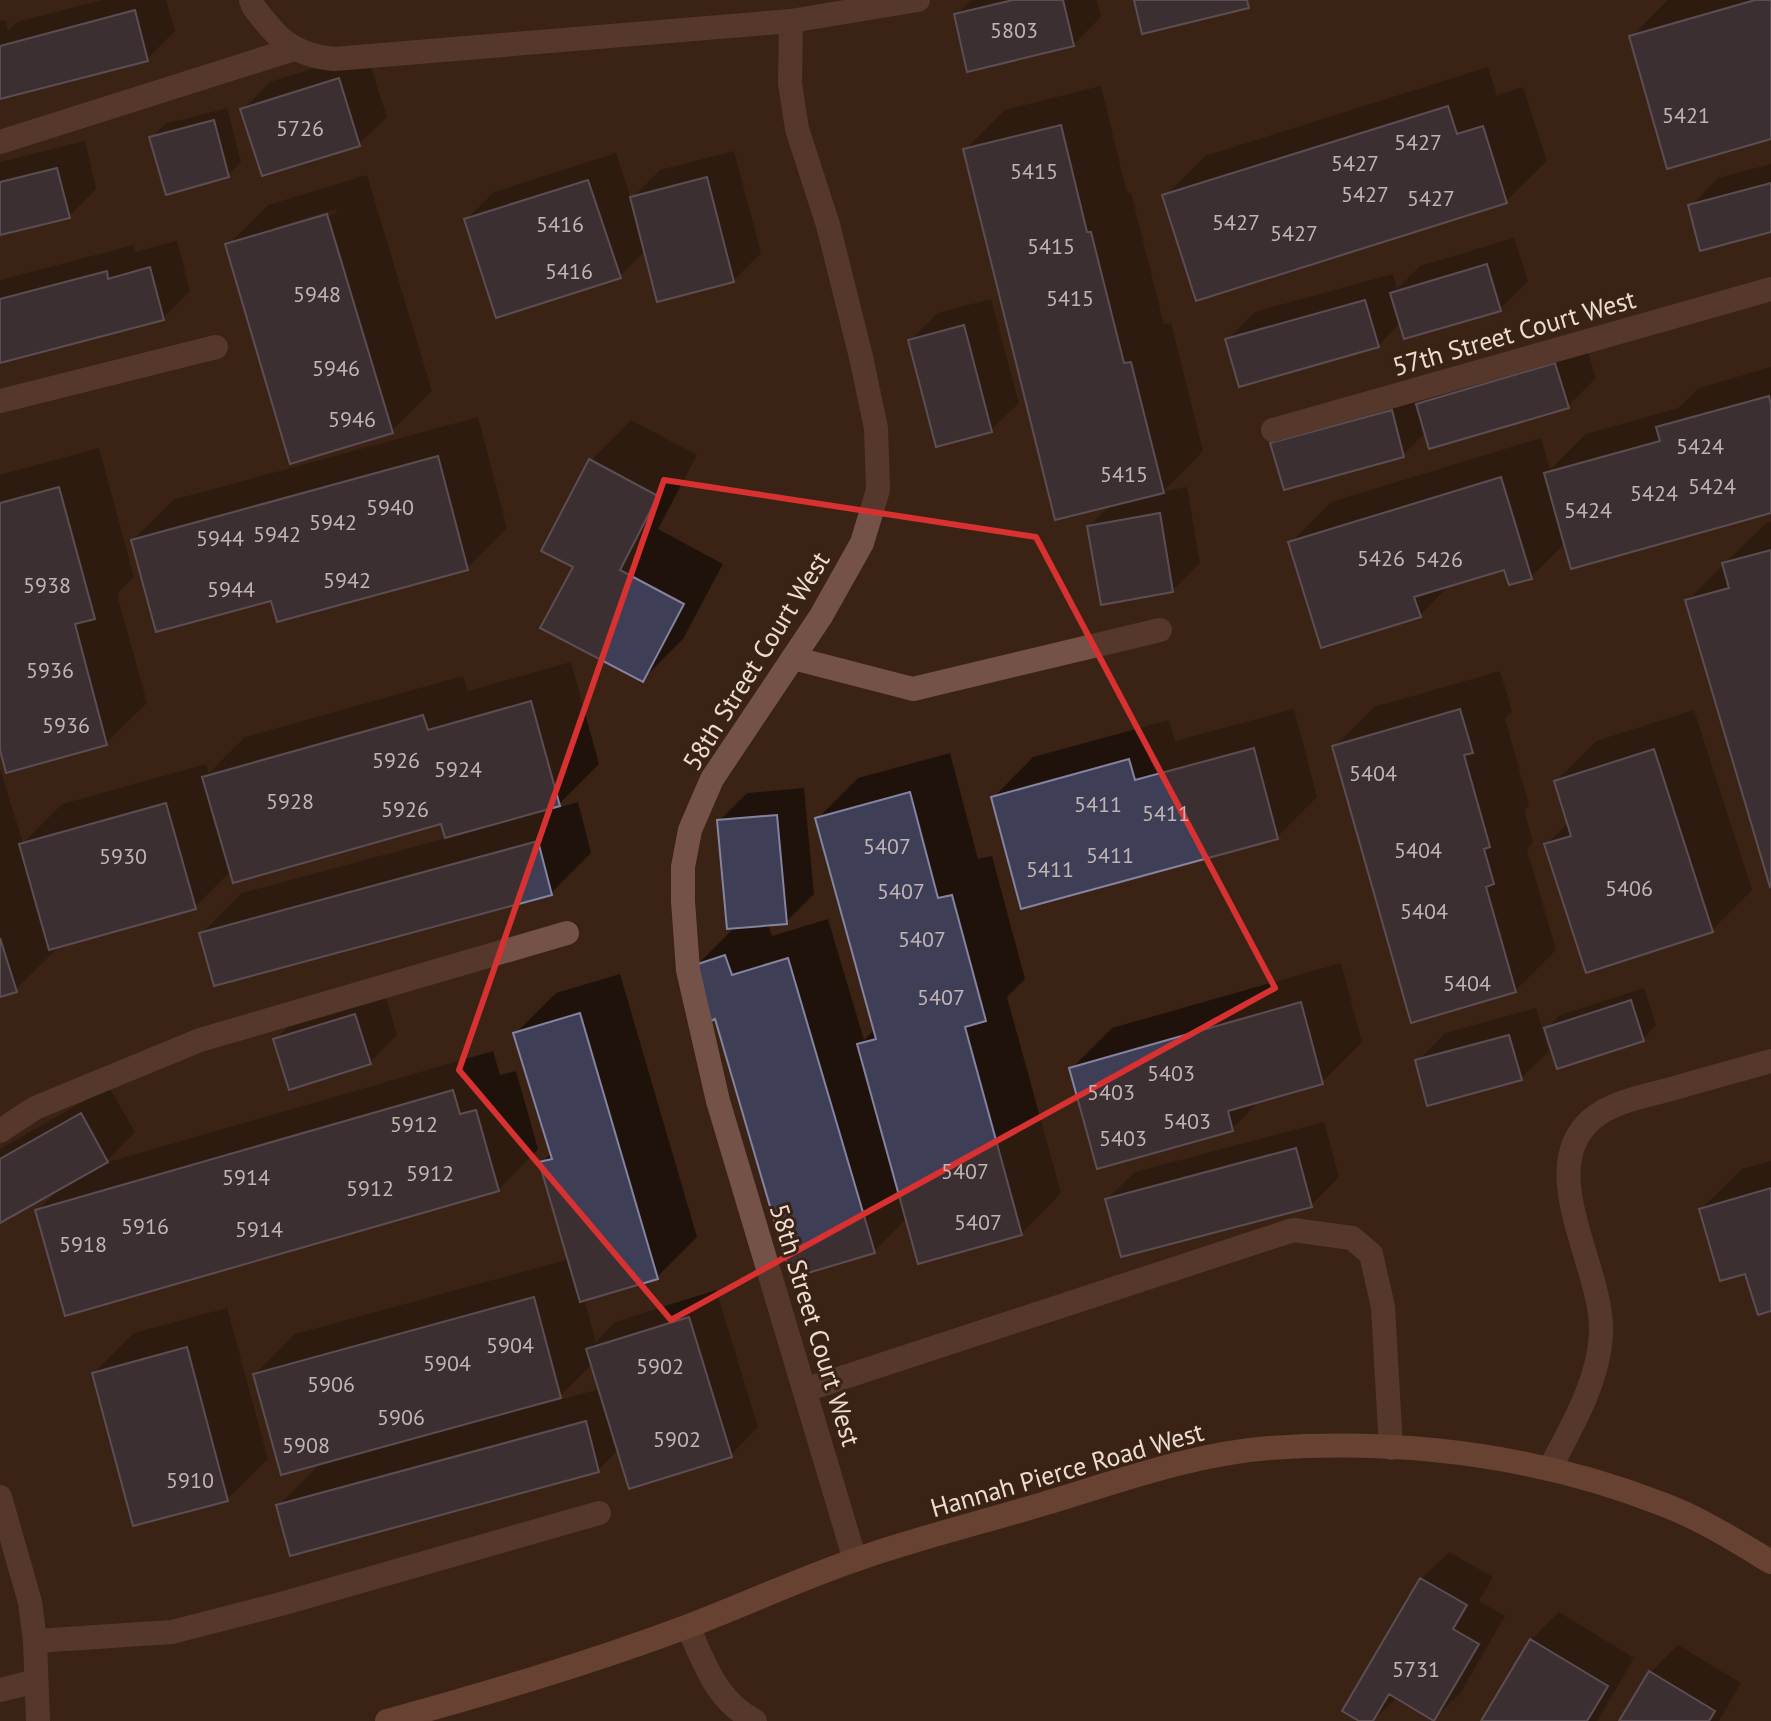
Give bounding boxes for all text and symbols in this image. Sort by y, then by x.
house number: 5803 [990,16,1038,44]
house number: 5421 [1662,101,1710,129]
house number: 5726 [276,114,324,142]
house number: 5427 [1394,128,1442,156]
house number: 5427 [1331,149,1379,177]
house number: 5415 [1010,157,1058,185]
house number: 5427 [1341,180,1389,208]
house number: 5427 [1407,184,1455,212]
house number: 5427 [1212,208,1260,236]
house number: 5416 [536,210,584,238]
house number: 5427 [1270,219,1318,247]
house number: 5415 [1027,232,1075,260]
house number: 5416 [545,257,593,285]
house number: 5948 [293,280,341,308]
street label: 57th Street Court West [1389,282,1639,383]
house number: 5415 [1046,284,1094,312]
house number: 5946 [312,354,360,382]
house number: 5946 [328,405,376,433]
house number: 5424 [1676,432,1724,460]
house number: 5415 [1100,460,1148,488]
house number: 5424 [1688,472,1736,500]
house number: 5424 [1630,479,1678,507]
house number: 5940 [366,493,414,521]
house number: 5424 [1564,496,1612,524]
house number: 5942 [309,508,357,536]
house number: 5942 [253,520,301,548]
house number: 5944 [196,524,244,552]
house number: 5426 [1357,544,1405,572]
street label: 58th Street Court West [675,545,836,776]
house number: 5426 [1415,545,1463,573]
house number: 5942 [323,566,371,594]
house number: 5938 [23,571,71,599]
house number: 5944 [207,575,255,603]
house number: 5936 [26,656,74,684]
house number: 5936 [42,711,90,739]
house number: 5926 [372,746,420,774]
house number: 5924 [434,755,482,783]
house number: 5404 [1349,759,1397,787]
house number: 5928 [266,787,314,815]
house number: 5411 [1074,790,1122,818]
house number: 5926 [381,795,429,823]
house number: 5411 [1142,799,1190,827]
house number: 5407 [863,832,911,860]
house number: 5404 [1394,836,1442,864]
house number: 5411 [1086,841,1134,869]
house number: 5930 [99,842,147,870]
house number: 5411 [1026,855,1074,883]
house number: 5406 [1605,874,1653,902]
house number: 5407 [877,877,925,905]
house number: 5404 [1400,897,1448,925]
house number: 5407 [898,925,946,953]
house number: 5404 [1443,969,1491,997]
house number: 5407 [917,983,965,1011]
house number: 5403 [1147,1059,1195,1087]
house number: 5403 [1087,1078,1135,1106]
house number: 5403 [1163,1107,1211,1135]
house number: 5912 [390,1110,438,1138]
house number: 5403 [1099,1124,1147,1152]
house number: 5407 [941,1157,989,1185]
house number: 5912 [406,1159,454,1187]
house number: 5914 [222,1163,270,1191]
house number: 5912 [346,1174,394,1202]
street label: 58th Street Court West [763,1200,868,1450]
house number: 5407 [954,1208,1002,1236]
house number: 5916 [121,1212,169,1240]
house number: 5914 [235,1215,283,1243]
house number: 5918 [59,1230,107,1258]
house number: 5904 [486,1331,534,1359]
house number: 5904 [423,1349,471,1377]
house number: 5902 [636,1352,684,1380]
house number: 5906 [307,1370,355,1398]
house number: 5906 [377,1403,425,1431]
street label: Hannah Pierce Road West [926,1415,1207,1524]
house number: 5902 [653,1425,701,1453]
house number: 5908 [282,1431,330,1459]
house number: 5910 [166,1466,214,1494]
house number: 5731 [1392,1655,1440,1683]

